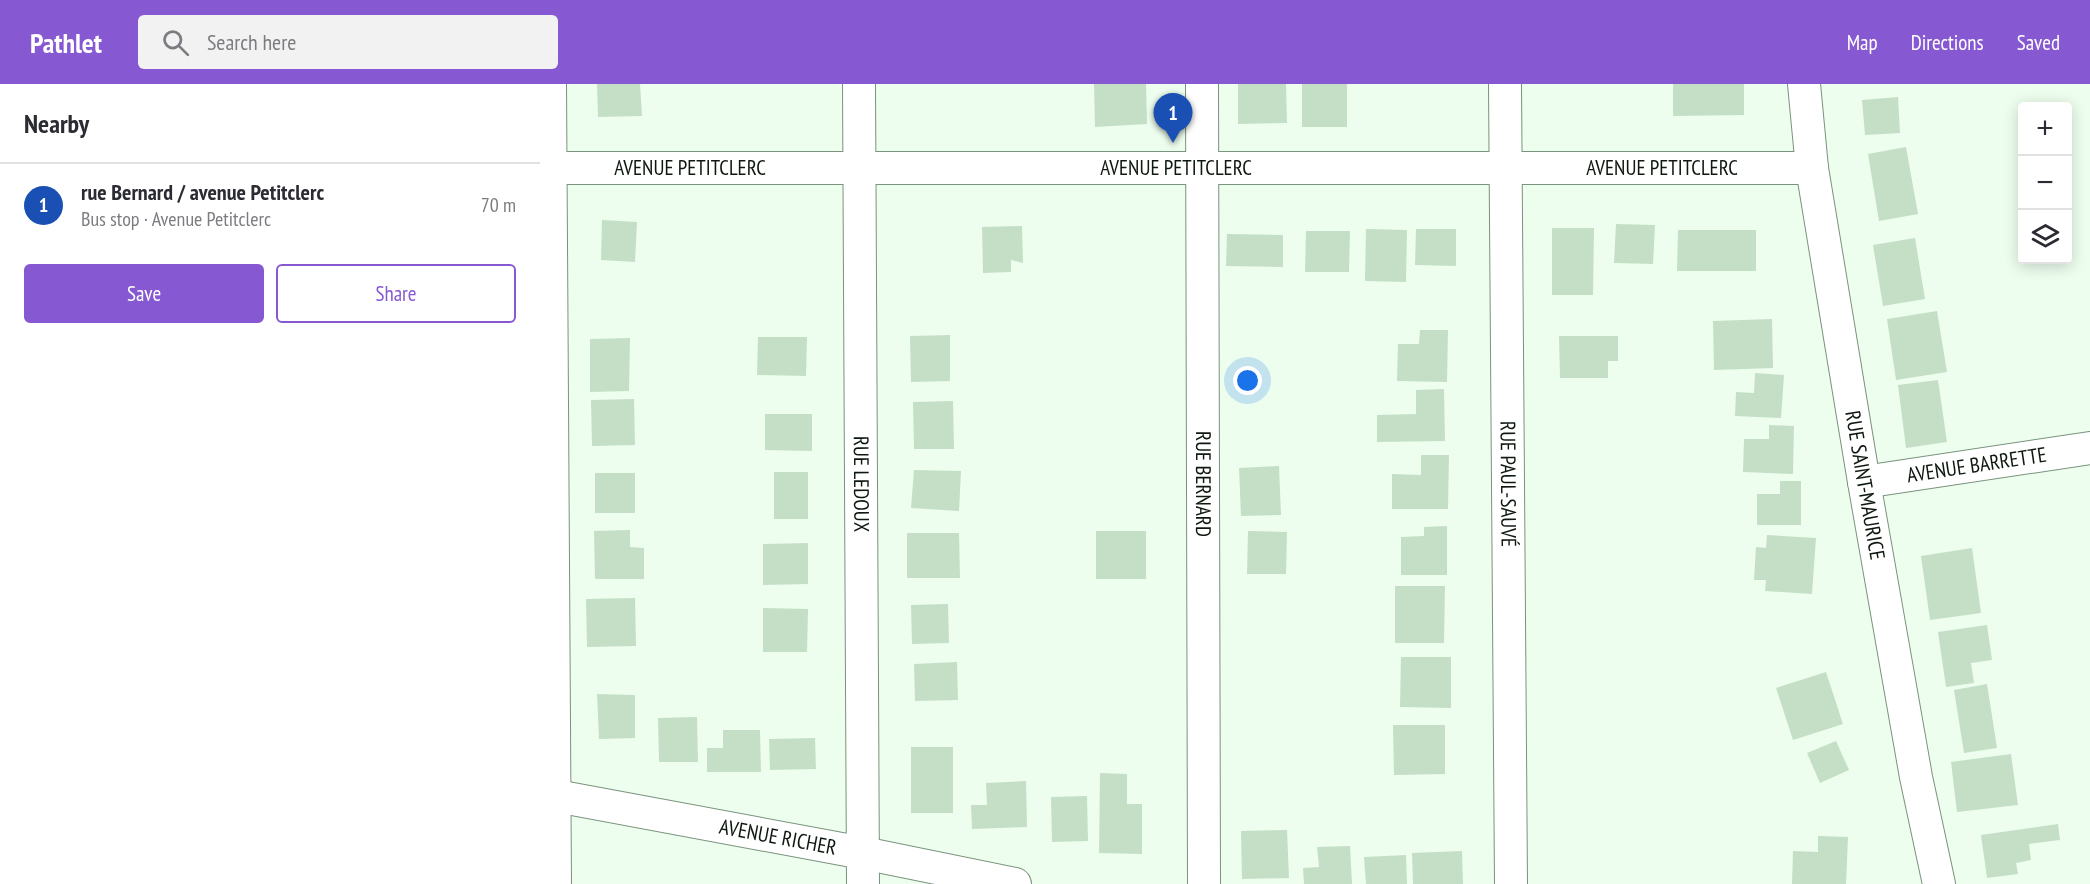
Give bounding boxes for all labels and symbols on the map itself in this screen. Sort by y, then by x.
pin: 1 [1154,94,1192,143]
street label: AVENUE PETITCLERC [614,154,766,181]
street label: AVENUE PETITCLERC [1100,154,1252,181]
street label: AVENUE PETITCLERC [1586,154,1738,181]
your location [1233,366,1262,395]
street label: RUE SAINT-MAURICE [1839,409,1891,562]
street label: RUE PAUL-SAUVÉ [1495,421,1522,547]
street label: RUE BERNARD [1190,431,1217,537]
street label: RUE LEDOUX [848,436,875,533]
street label: AVENUE BARRETTE [1905,441,2048,488]
street label: AVENUE RICHER [717,813,839,861]

